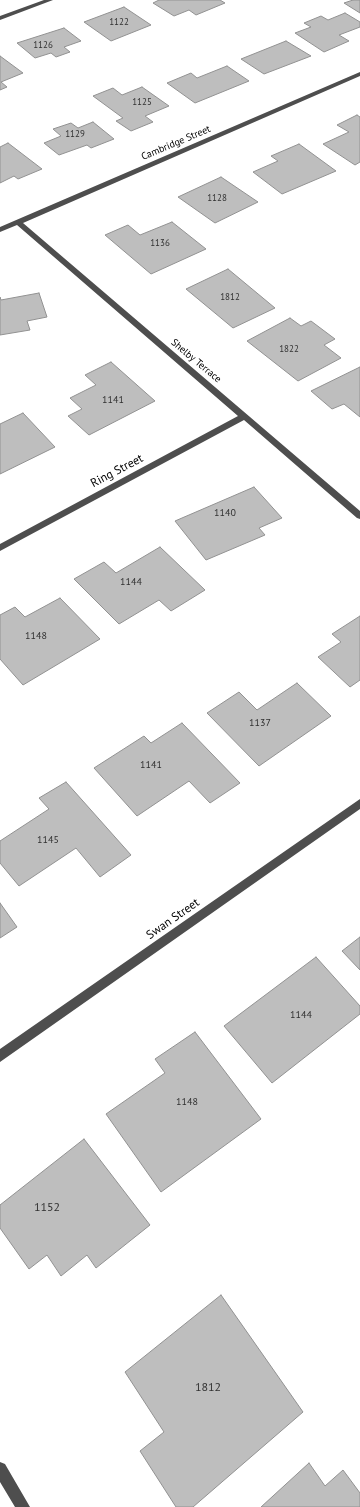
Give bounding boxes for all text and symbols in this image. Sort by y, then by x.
house number: 1122 [109,17,129,27]
house number: 1126 [33,40,53,50]
house number: 1125 [132,97,152,107]
street label: Cambridge Street [140,123,212,163]
house number: 1129 [65,129,85,139]
house number: 1128 [207,193,227,203]
house number: 1136 [150,238,170,248]
house number: 1812 [220,292,240,302]
street label: Shelby Terrace [168,337,224,385]
house number: 1822 [279,344,299,354]
house number: 1141 [102,394,124,406]
street label: Ring Street [88,451,146,491]
house number: 1140 [214,507,236,519]
house number: 1144 [120,576,142,588]
house number: 1148 [25,630,47,642]
house number: 1137 [249,717,271,729]
house number: 1141 [140,759,162,771]
house number: 1145 [37,834,59,846]
street label: Swan Street [144,895,202,943]
house number: 1144 [290,1009,312,1021]
house number: 1148 [176,1096,198,1108]
house number: 1152 [34,1201,60,1215]
house number: 1812 [195,1381,221,1395]

